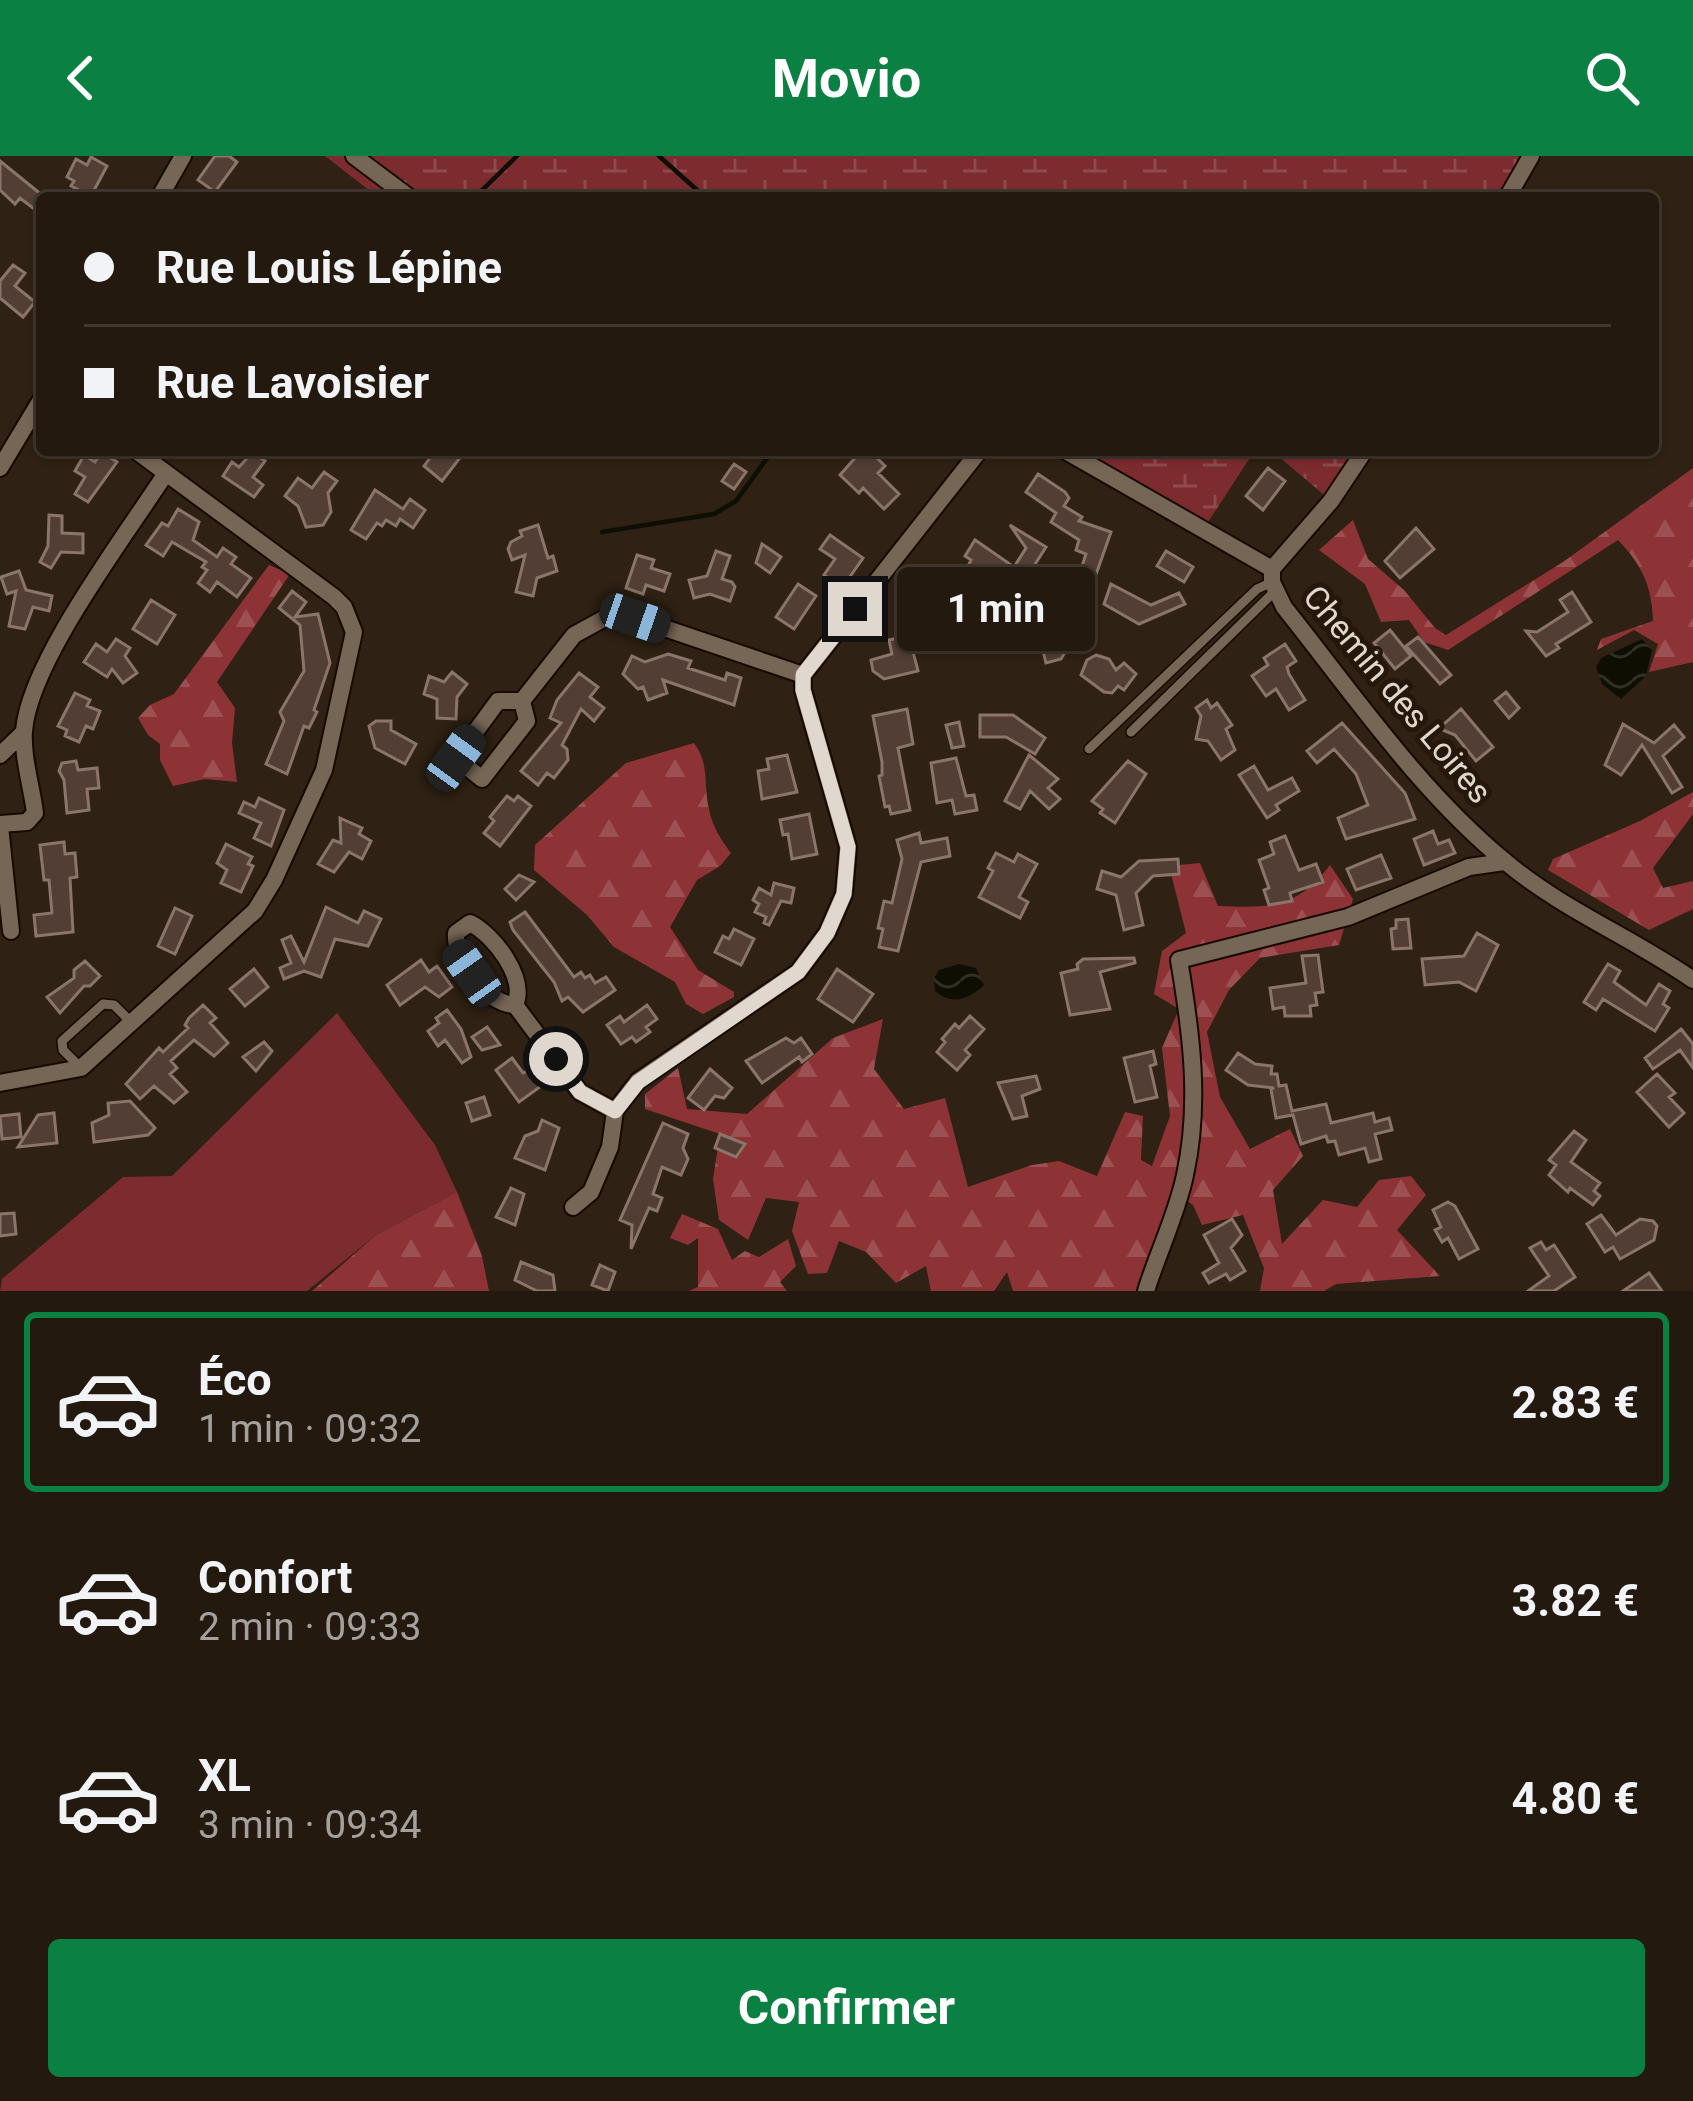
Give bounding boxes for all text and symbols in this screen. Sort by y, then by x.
icon: back [48,45,114,111]
icon: search [1579,45,1645,111]
text: Movio [772,47,921,110]
text: Rue Louis Lépine [156,241,502,294]
text: Rue Lavoisier [156,356,429,409]
callout: 1 min [897,567,1095,651]
street label: Chemin des Loires [1295,578,1500,811]
route end [828,582,882,636]
text: 1 min [947,586,1045,632]
car [595,589,675,647]
car [420,718,492,798]
car [437,933,507,1013]
route start [529,1032,583,1086]
icon: car [54,1348,162,1456]
text: Éco [198,1353,272,1406]
text: 2.83 € [1511,1376,1639,1429]
text: 1 min · 09:32 [198,1406,421,1452]
icon: car [54,1546,162,1654]
text: Confort [198,1551,352,1604]
text: 3.82 € [1511,1574,1639,1627]
text: 2 min · 09:33 [198,1604,421,1650]
icon: car [54,1744,162,1852]
text: XL [198,1749,251,1802]
text: 4.80 € [1511,1772,1639,1825]
text: 3 min · 09:34 [198,1802,421,1848]
button: Confirmer [48,1939,1645,2077]

